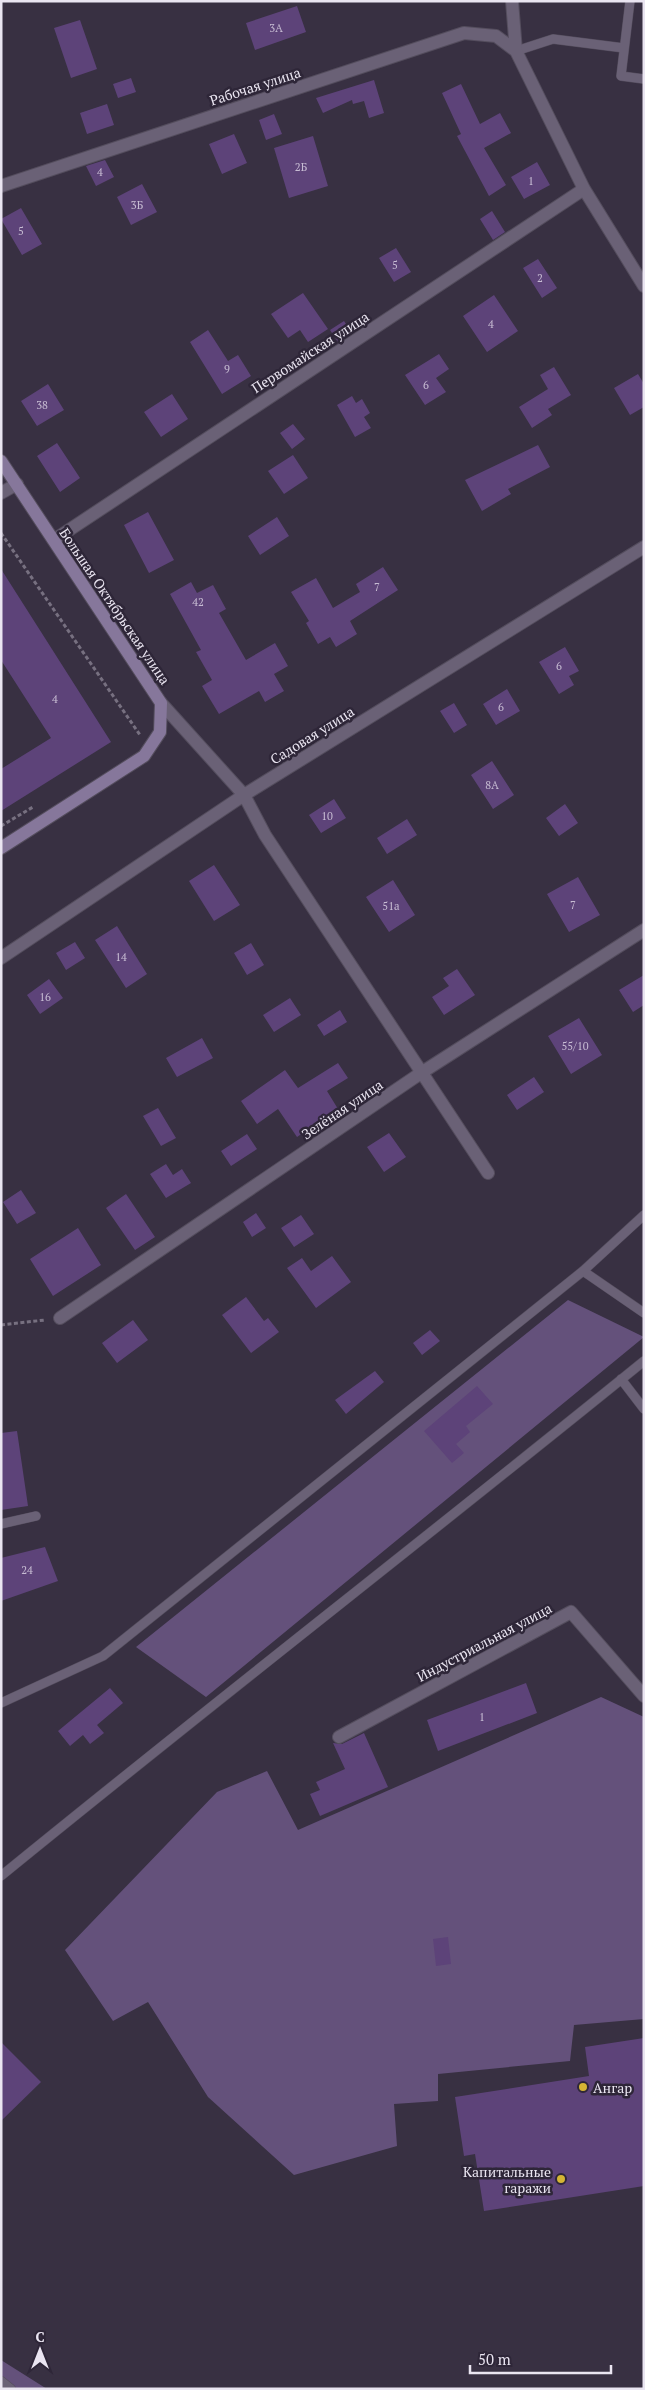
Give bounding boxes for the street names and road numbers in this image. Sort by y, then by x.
street label: Рабочая улица [207,62,303,110]
street label: Первомайская улица [248,307,372,397]
street label: Большая Октябрьская улица [55,524,175,688]
street label: Садовая улица [266,702,358,768]
street label: Зелёная улица [298,1075,386,1143]
street label: Индустриальная улица [413,1598,555,1686]

